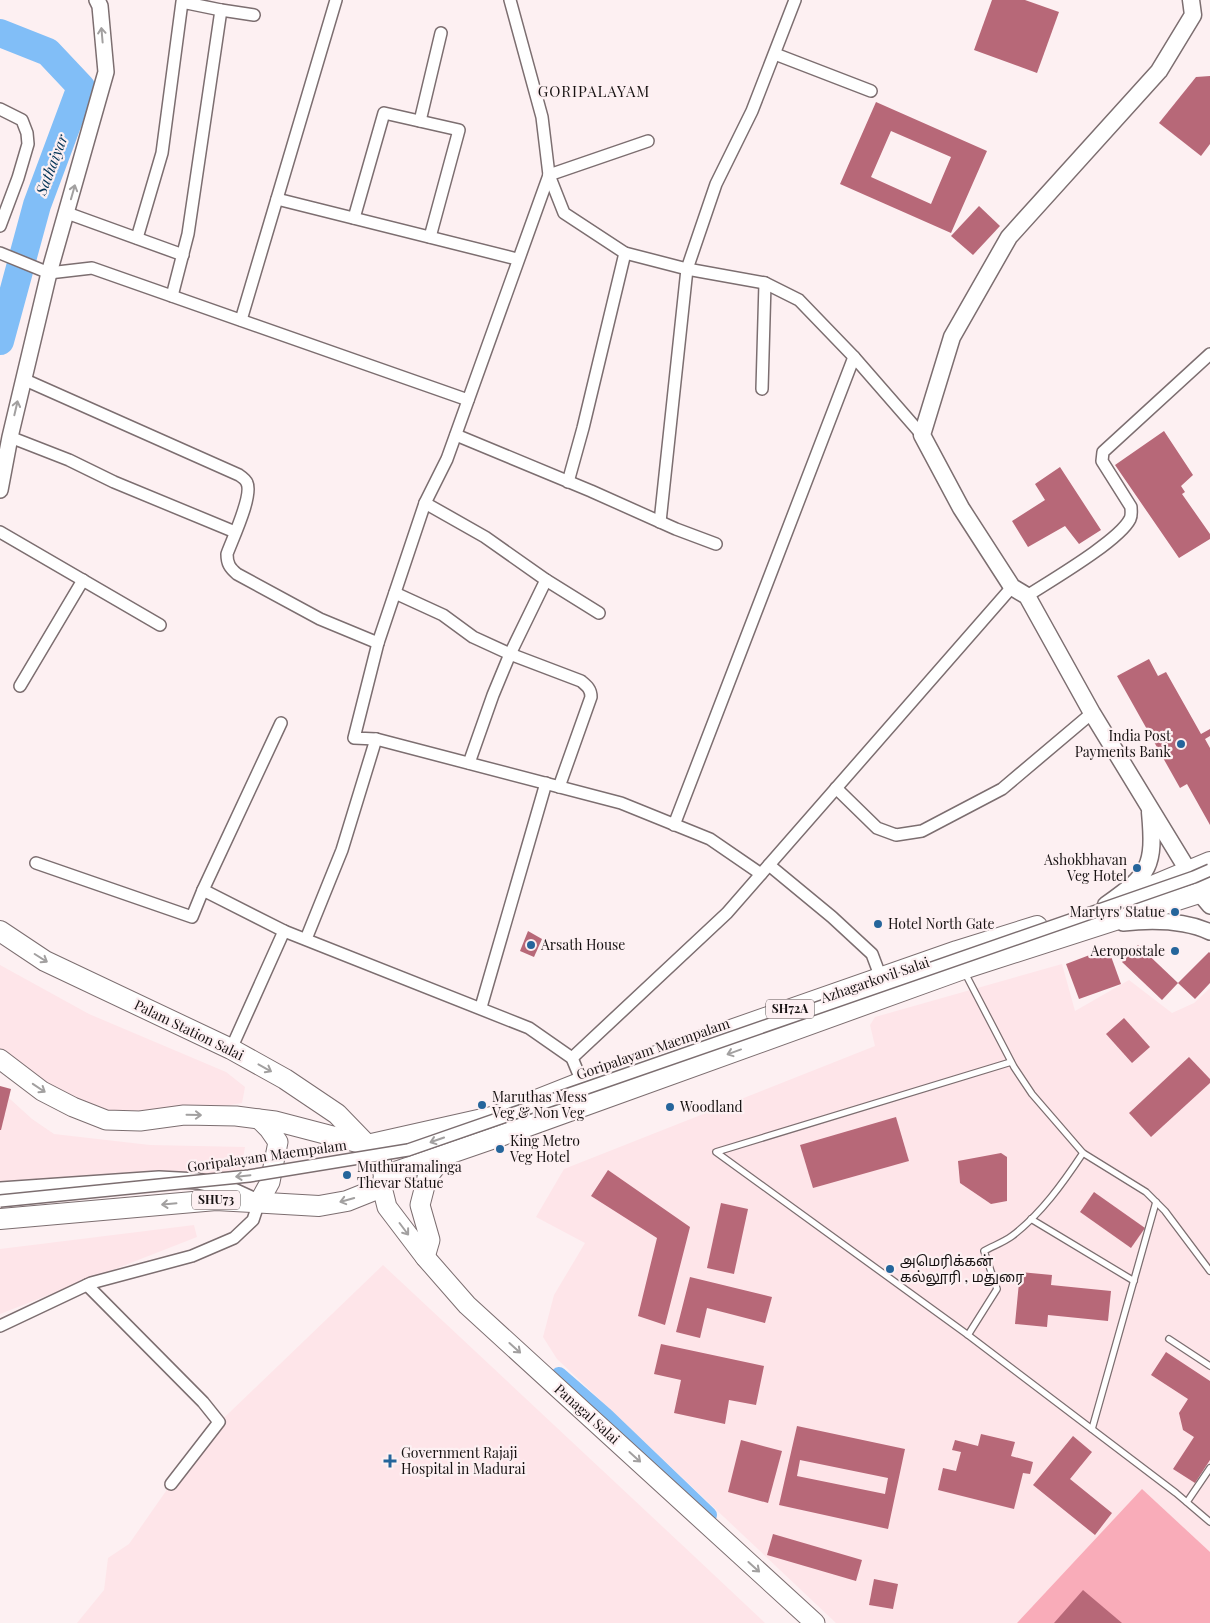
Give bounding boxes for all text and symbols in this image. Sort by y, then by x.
one-way arrow [97,27,107,43]
district label: GORIPALAYAM [538,81,650,101]
water label: Sathaiyar [30,131,72,199]
one-way arrow [68,185,78,201]
one-way arrow [12,401,21,417]
place label: India Post Payments Bank [1075,726,1172,761]
marker: India Post Payments Bank [1175,738,1187,750]
place label: Ashokbhavan Veg Hotel [1043,850,1128,885]
marker: Ashokbhavan Veg Hotel [1131,862,1143,874]
place label: Martyrs' Statue [1070,902,1165,921]
marker: Martyrs' Statue [1169,906,1181,918]
place label: Hotel North Gate [888,914,995,933]
marker: Hotel North Gate [872,918,884,930]
place label: Arsath House [540,935,625,954]
marker: Arsath House [525,939,537,951]
place label: Aeropostale [1090,941,1165,960]
marker: Aeropostale [1169,945,1181,957]
street label: Azhagarkovil Salai [817,952,932,1007]
one-way arrow [33,953,47,963]
street label: Palam Station Salai [131,995,247,1064]
road number: SH72A [766,1000,814,1019]
street label: Goripalayam Maempalam [574,1013,732,1084]
one-way arrow [727,1048,742,1057]
one-way arrow [257,1064,272,1073]
one-way arrow [32,1083,46,1093]
place label: Maruthas Mess Veg & Non Veg [491,1087,587,1122]
place label: Woodland [679,1097,743,1116]
marker: Maruthas Mess Veg & Non Veg [476,1099,488,1111]
marker: Woodland [664,1101,676,1113]
one-way arrow [186,1110,202,1120]
place label: King Metro Veg Hotel [509,1131,580,1166]
street label: Goripalayam Maempalam [186,1135,348,1176]
one-way arrow [430,1136,445,1145]
marker: King Metro Veg Hotel [494,1143,506,1155]
place label: Muthuramalinga Thevar Statue [357,1157,462,1192]
marker: Muthuramalinga Thevar Statue [341,1169,353,1181]
one-way arrow [236,1171,252,1181]
road number: SHU73 [192,1190,240,1210]
one-way arrow [340,1195,356,1205]
one-way arrow [161,1199,177,1209]
one-way arrow [398,1223,409,1236]
place label: அமெரிக்கன் கல்லூரி , மதுரை [900,1251,1024,1287]
marker: அமெரிக்கன் கல்லூரி , மதுரை [884,1263,896,1275]
one-way arrow [508,1342,521,1354]
street label: Panagal Salai [551,1379,624,1448]
place label: Government Rajaji Hospital in Madurai [401,1443,526,1478]
one-way arrow [628,1452,641,1463]
marker: Government Rajaji Hospital in Madurai [383,1454,397,1468]
one-way arrow [748,1561,761,1573]

